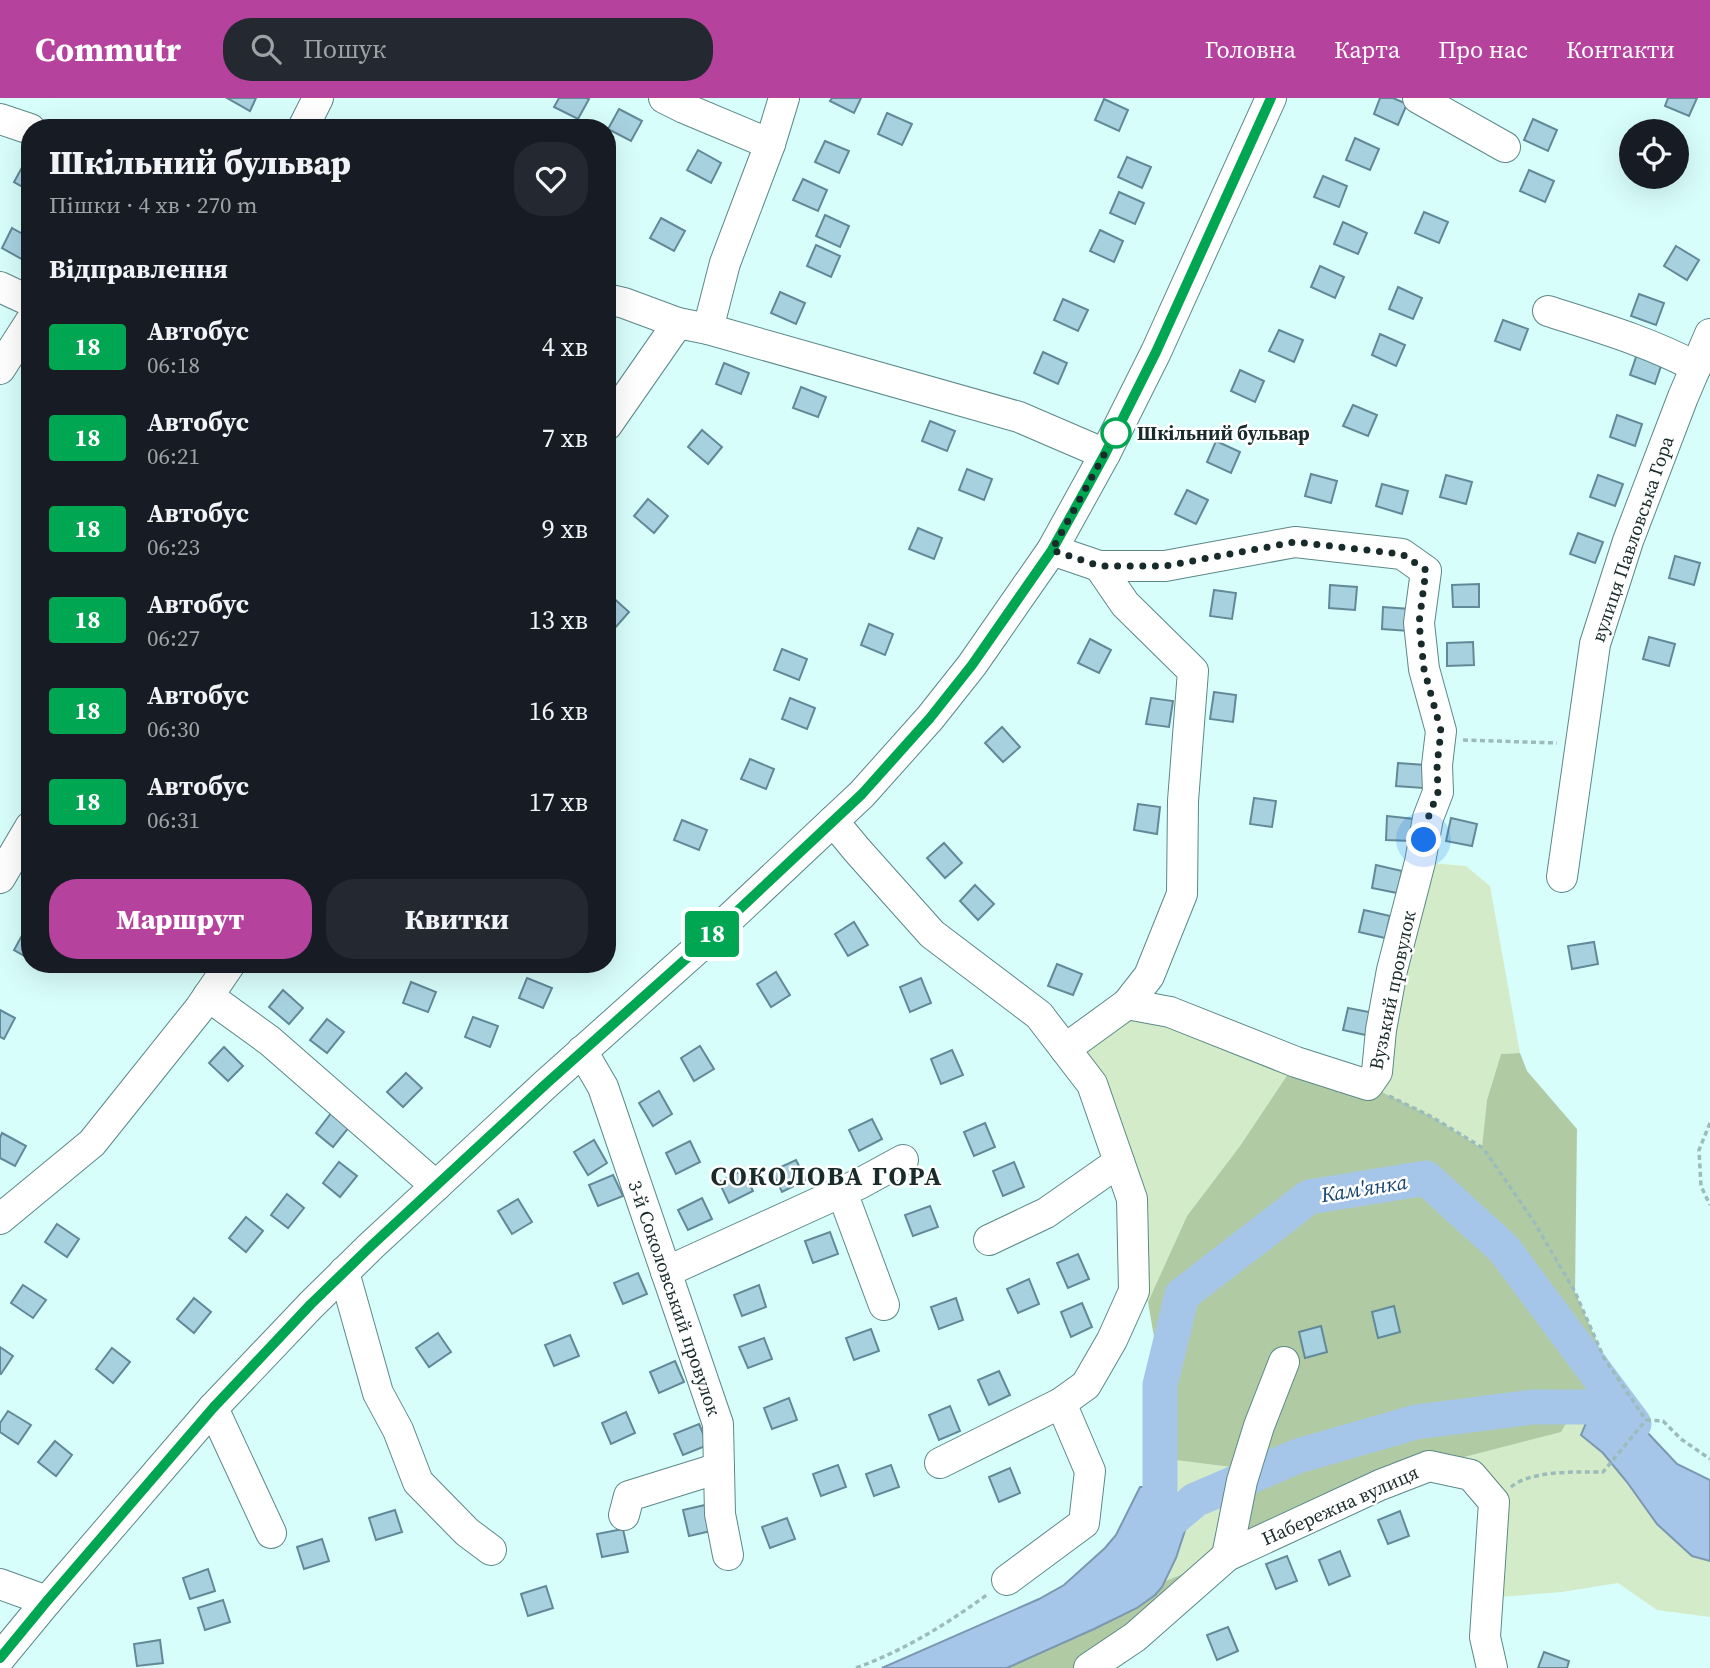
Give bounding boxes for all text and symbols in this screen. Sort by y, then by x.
search box [223,18,713,81]
text: Commutr [35,27,181,72]
icon: search [247,30,285,68]
text: Пошук [303,31,386,67]
text: Головна [1205,33,1296,66]
text: Карта [1334,33,1400,66]
text: Про нас [1438,33,1528,66]
text: Контакти [1566,33,1675,66]
map controls [1619,119,1689,189]
button: locate [1619,119,1689,189]
text: Шкільний бульвар [49,140,351,185]
button: heart [514,142,588,216]
text: Пішки · 4 хв · 270 m [49,189,258,221]
text: Відправлення [49,251,228,287]
text: Автобус [147,313,249,349]
text: 4 хв [542,329,588,365]
text: 18 [74,330,101,363]
text: 06:18 [147,349,200,381]
text: Автобус [147,404,249,440]
marker: Шкільний бульвар [1101,418,1131,448]
text: 7 хв [542,420,588,456]
place label: Шкільний бульвар [1137,420,1310,446]
text: 18 [74,421,101,454]
street label: вулиця Павловська Гора [1584,432,1680,646]
text: 06:21 [147,440,200,472]
text: Автобус [147,495,249,531]
text: 9 хв [542,511,588,547]
text: 18 [74,512,101,545]
text: 06:23 [147,531,200,563]
text: Автобус [147,586,249,622]
text: 13 хв [529,602,588,638]
text: 18 [74,603,101,636]
text: 06:27 [147,622,200,654]
text: Автобус [147,677,249,713]
text: 16 хв [529,693,588,729]
text: 18 [74,694,101,727]
text: 06:30 [147,713,200,745]
text: Автобус [147,768,249,804]
text: 17 хв [529,784,588,820]
text: 18 [74,785,101,818]
text: 06:31 [147,804,200,836]
your location [1406,822,1441,857]
button: Маршрут [49,879,312,959]
button: Квитки [326,879,588,959]
street label: Вузький провулок [1362,907,1422,1072]
line badge: 18 [680,911,744,957]
text: 18 [699,917,725,950]
district label: СОКОЛОВА ГОРА [710,1158,944,1194]
water label: Кам'янка [1318,1167,1409,1209]
street label: 3-й Соколовський провулок [622,1177,728,1420]
street label: Набережна вулиця [1257,1459,1423,1551]

